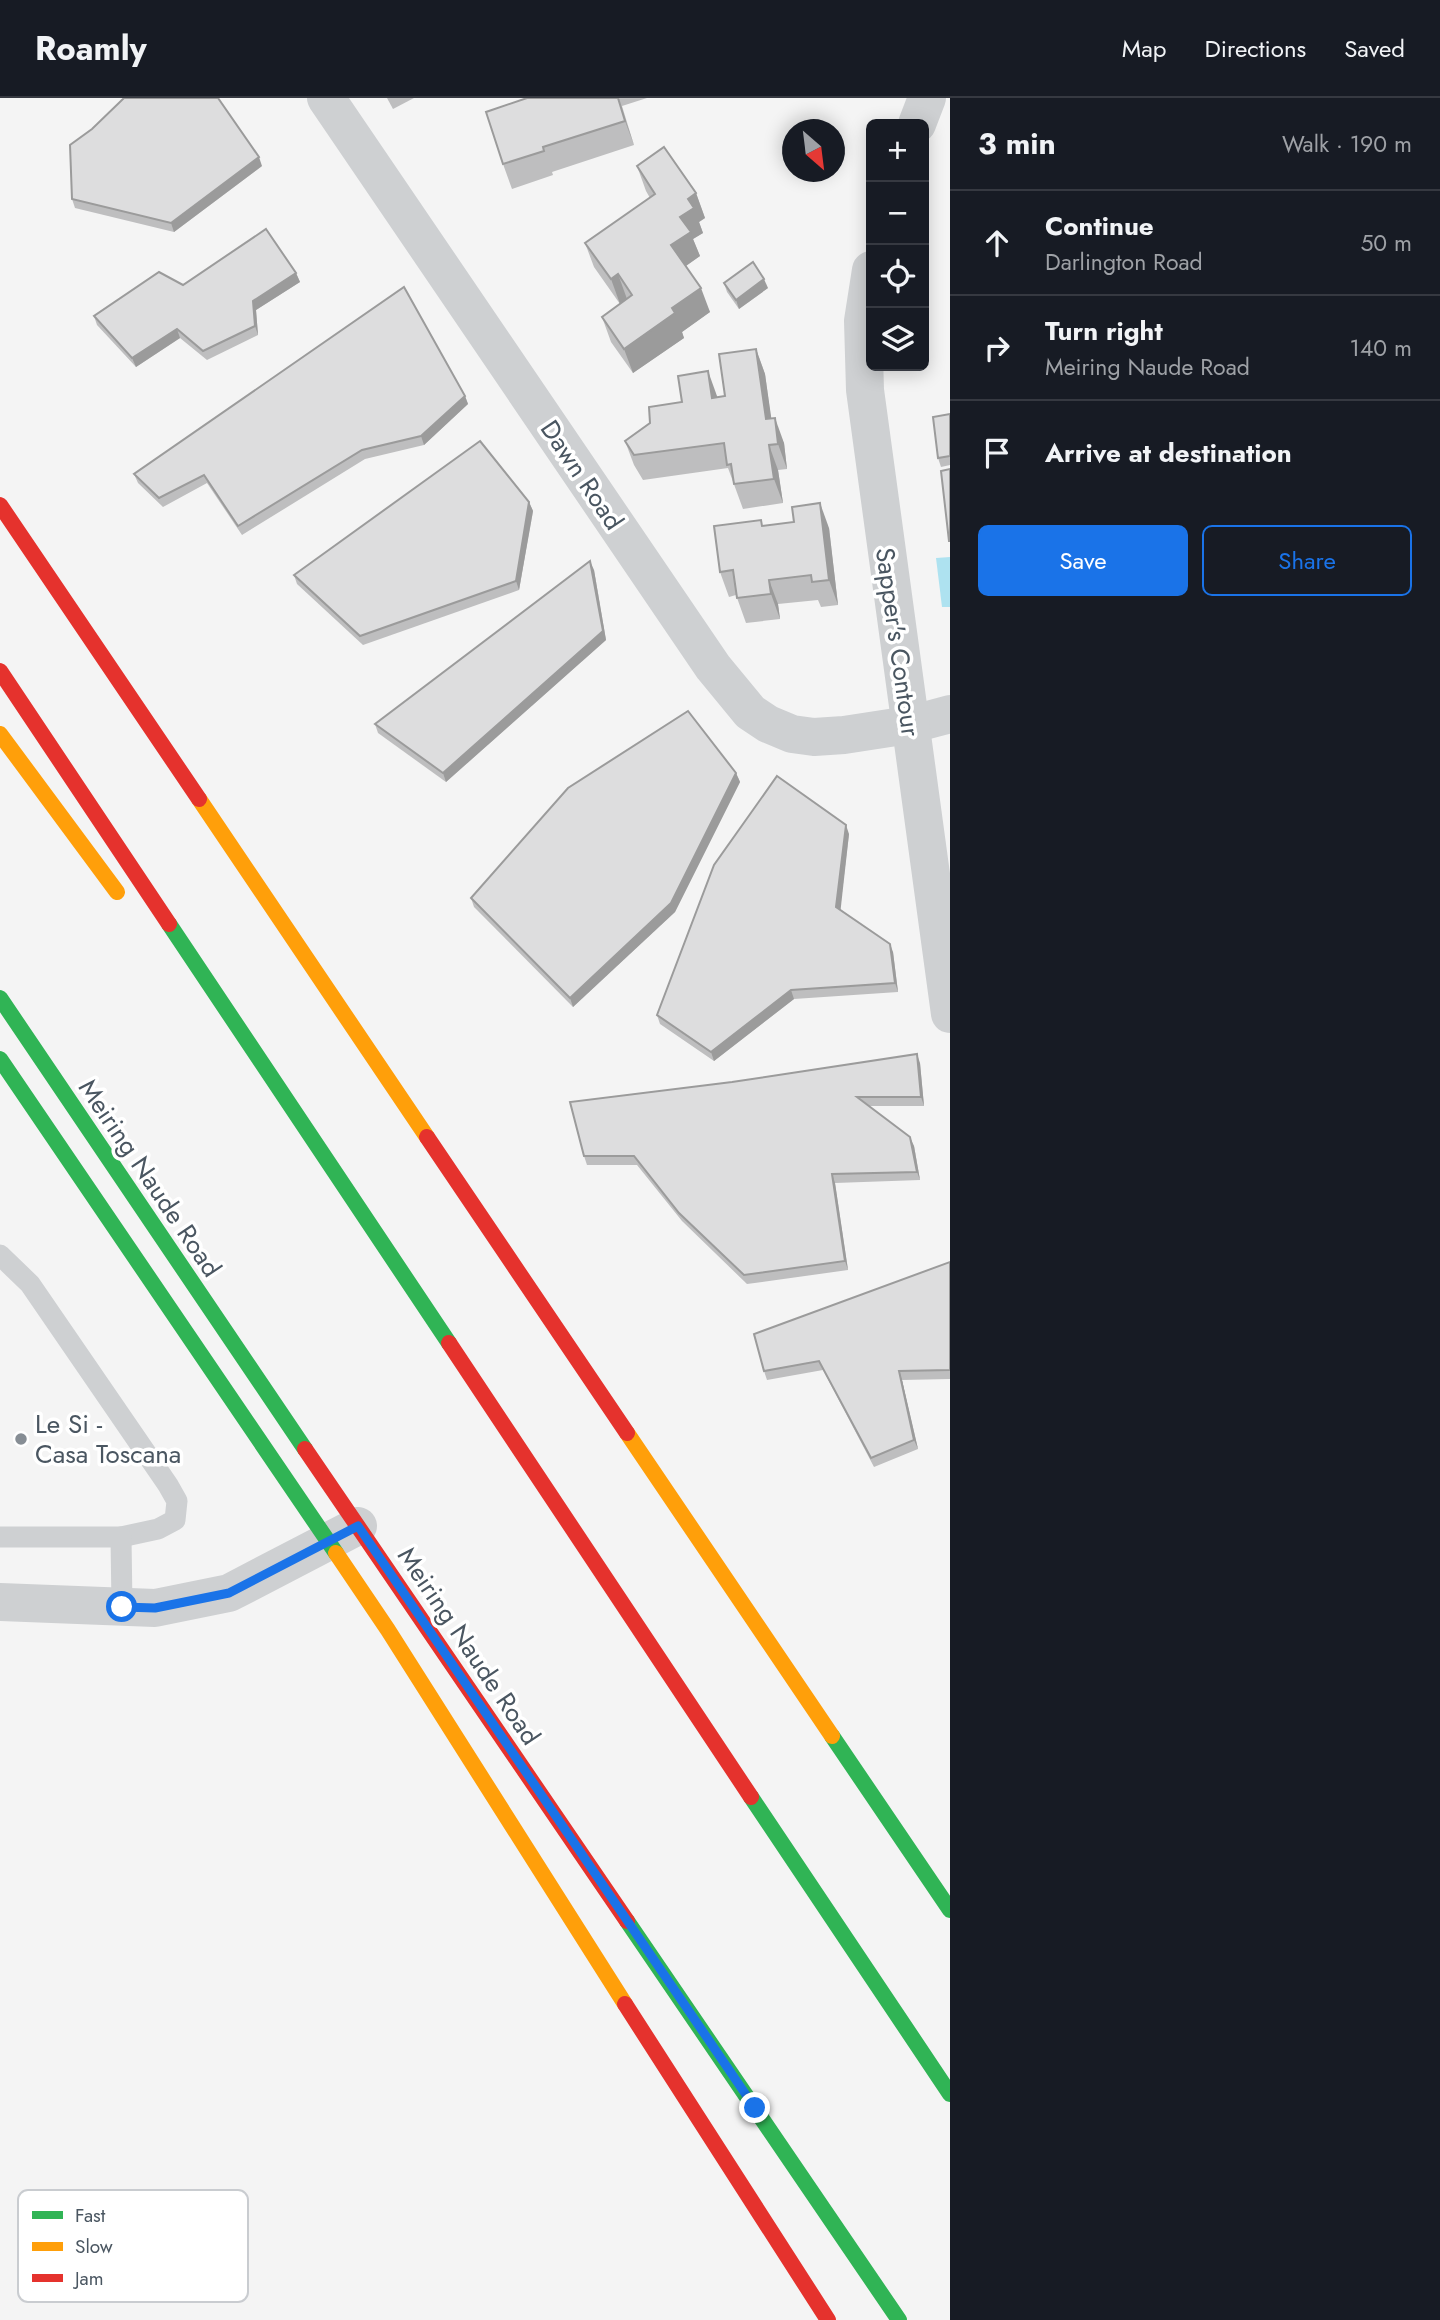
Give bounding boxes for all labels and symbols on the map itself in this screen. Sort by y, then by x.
north arrow [782,119,845,182]
street label: Dawn Road [531,412,633,538]
street label: Sapper's Contour [866,545,930,739]
street label: Meiring Naude Road [70,1071,230,1285]
place label: Le Si - Casa Toscana [35,1405,181,1473]
marker: Le Si - Casa Toscana [13,1431,29,1447]
street label: Meiring Naude Road [389,1539,549,1753]
route start [106,1591,137,1622]
route end [739,2092,770,2123]
legend [18,2190,248,2302]
text: Fast [75,2202,106,2229]
text: Slow [75,2233,113,2260]
text: Jam [72,2265,104,2292]

